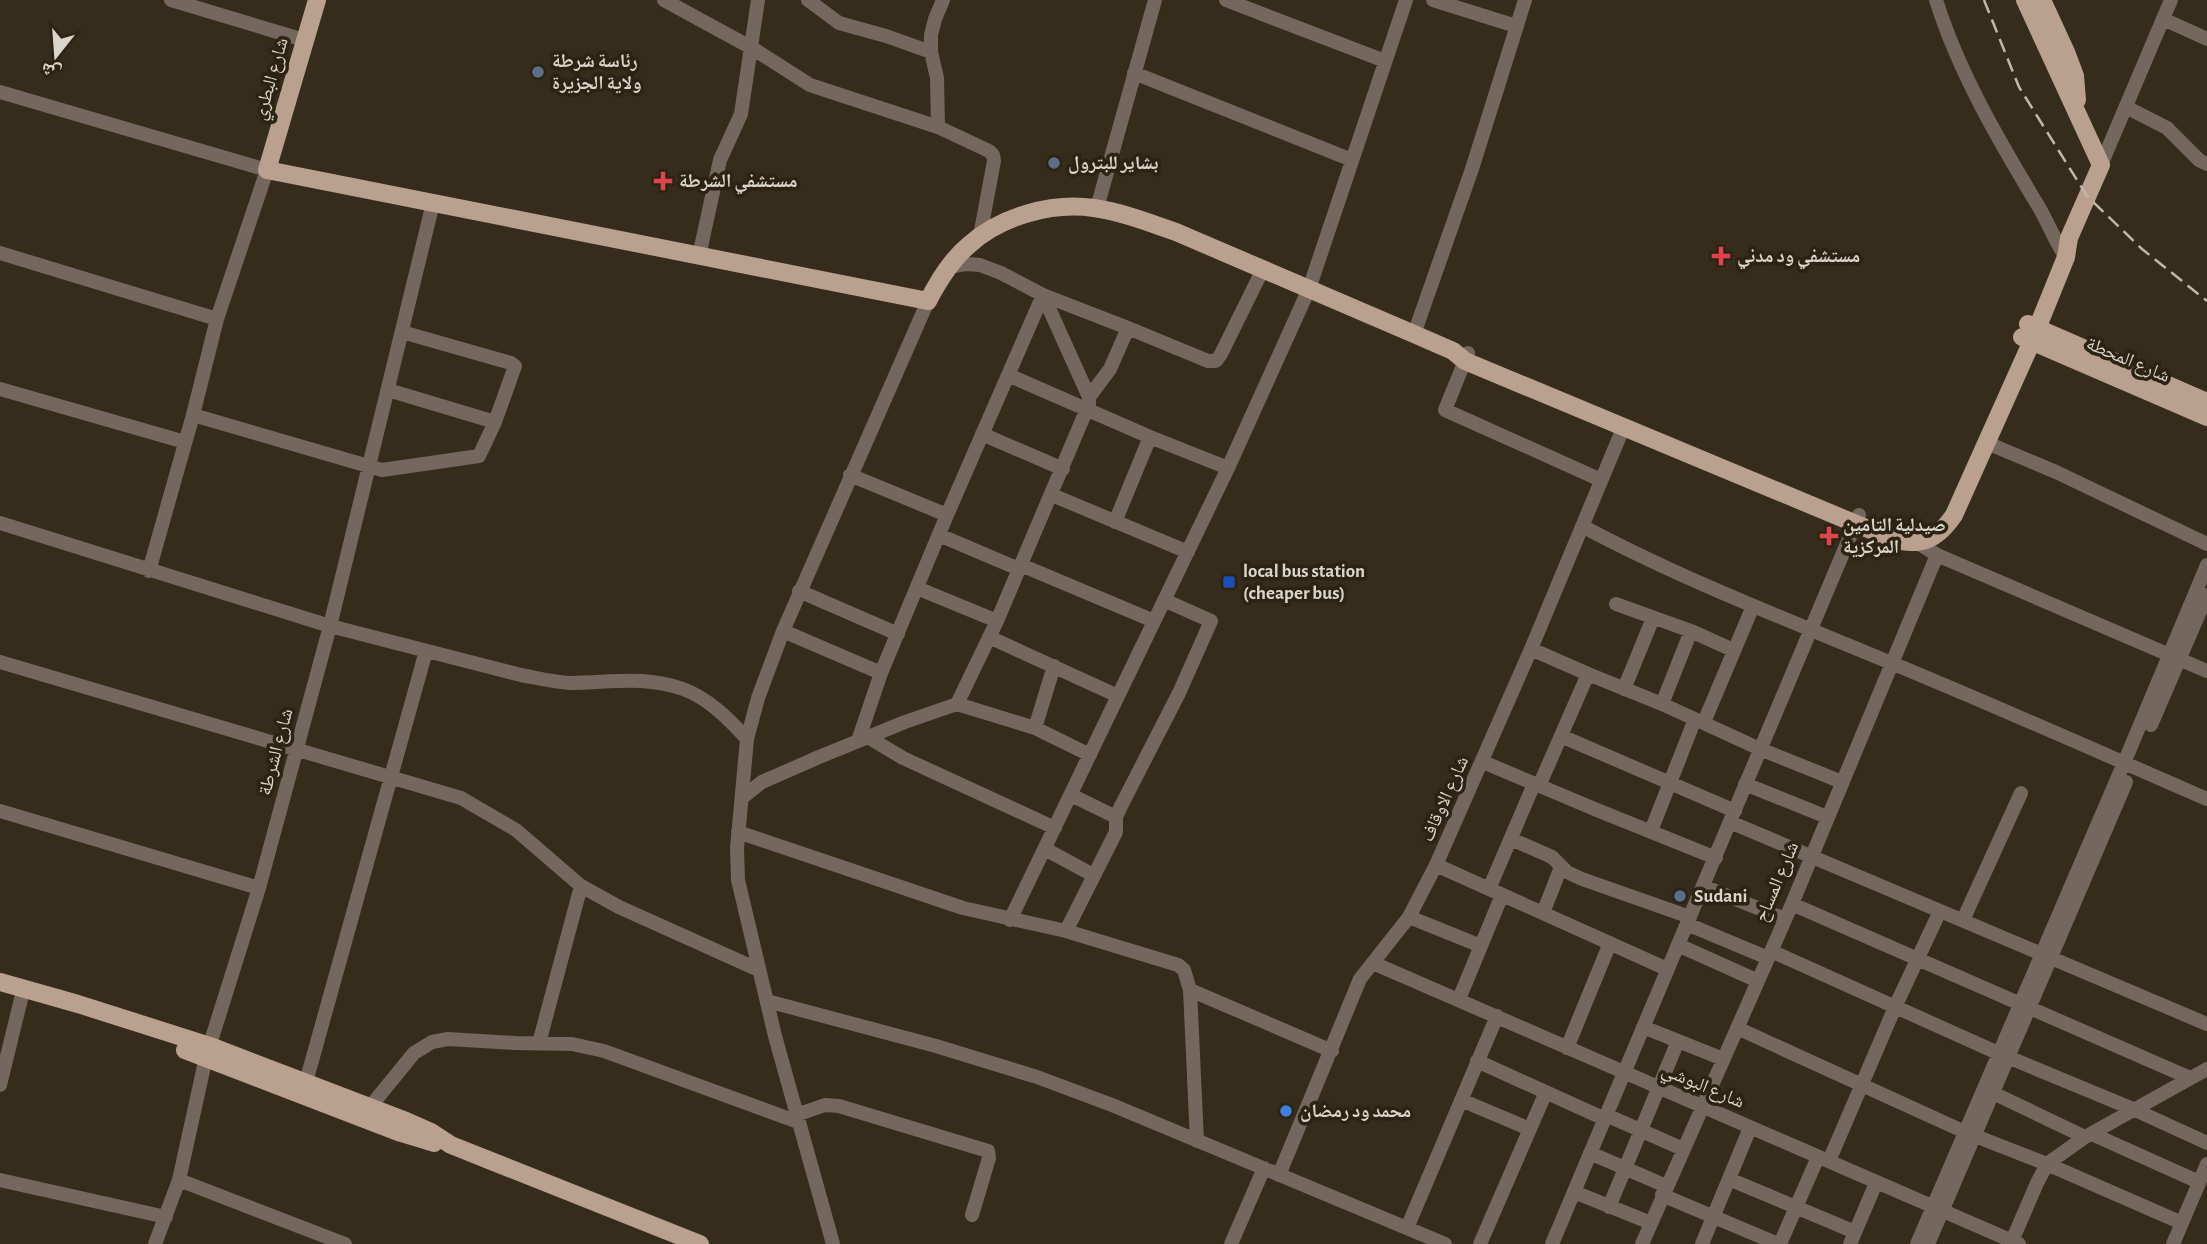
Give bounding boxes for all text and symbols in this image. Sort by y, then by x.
north arrow [21,21,91,91]
street label: شارع البطري [250,36,296,124]
place label: رئاسة شرطة ولاية الجزيرة [552,52,642,93]
text: ش [39,58,64,83]
marker: رئاسة شرطة ولاية الجزيرة [530,64,546,80]
place label: بشاير للبترول [1068,154,1159,174]
marker: بشاير للبترول [1046,155,1062,171]
marker: مستشفي الشرطة [653,171,673,191]
place label: مستشفي الشرطة [679,172,797,195]
marker: مستشفي ود مدني [1711,246,1731,266]
place label: مستشفي ود مدني [1737,247,1860,270]
street label: شارع المحطة [2083,334,2173,387]
place label: صيدلية التامين المركزية [1843,516,1946,557]
marker: صيدلية التامين المركزية [1821,528,1837,544]
place label: local bus station (cheaper bus) [1243,562,1365,603]
marker: local bus station (cheaper bus) [1221,574,1237,590]
street label: شارع الشرطة [255,706,298,798]
street label: شارع الاوقاف [1418,753,1473,845]
street label: شارع المساح [1752,839,1803,925]
place label: Sudani [1694,887,1747,906]
marker: Sudani [1672,888,1688,904]
street label: شارع البوشي [1657,1060,1747,1116]
place label: محمد ود رمضان [1300,1102,1411,1122]
marker: محمد ود رمضان [1278,1103,1294,1119]

